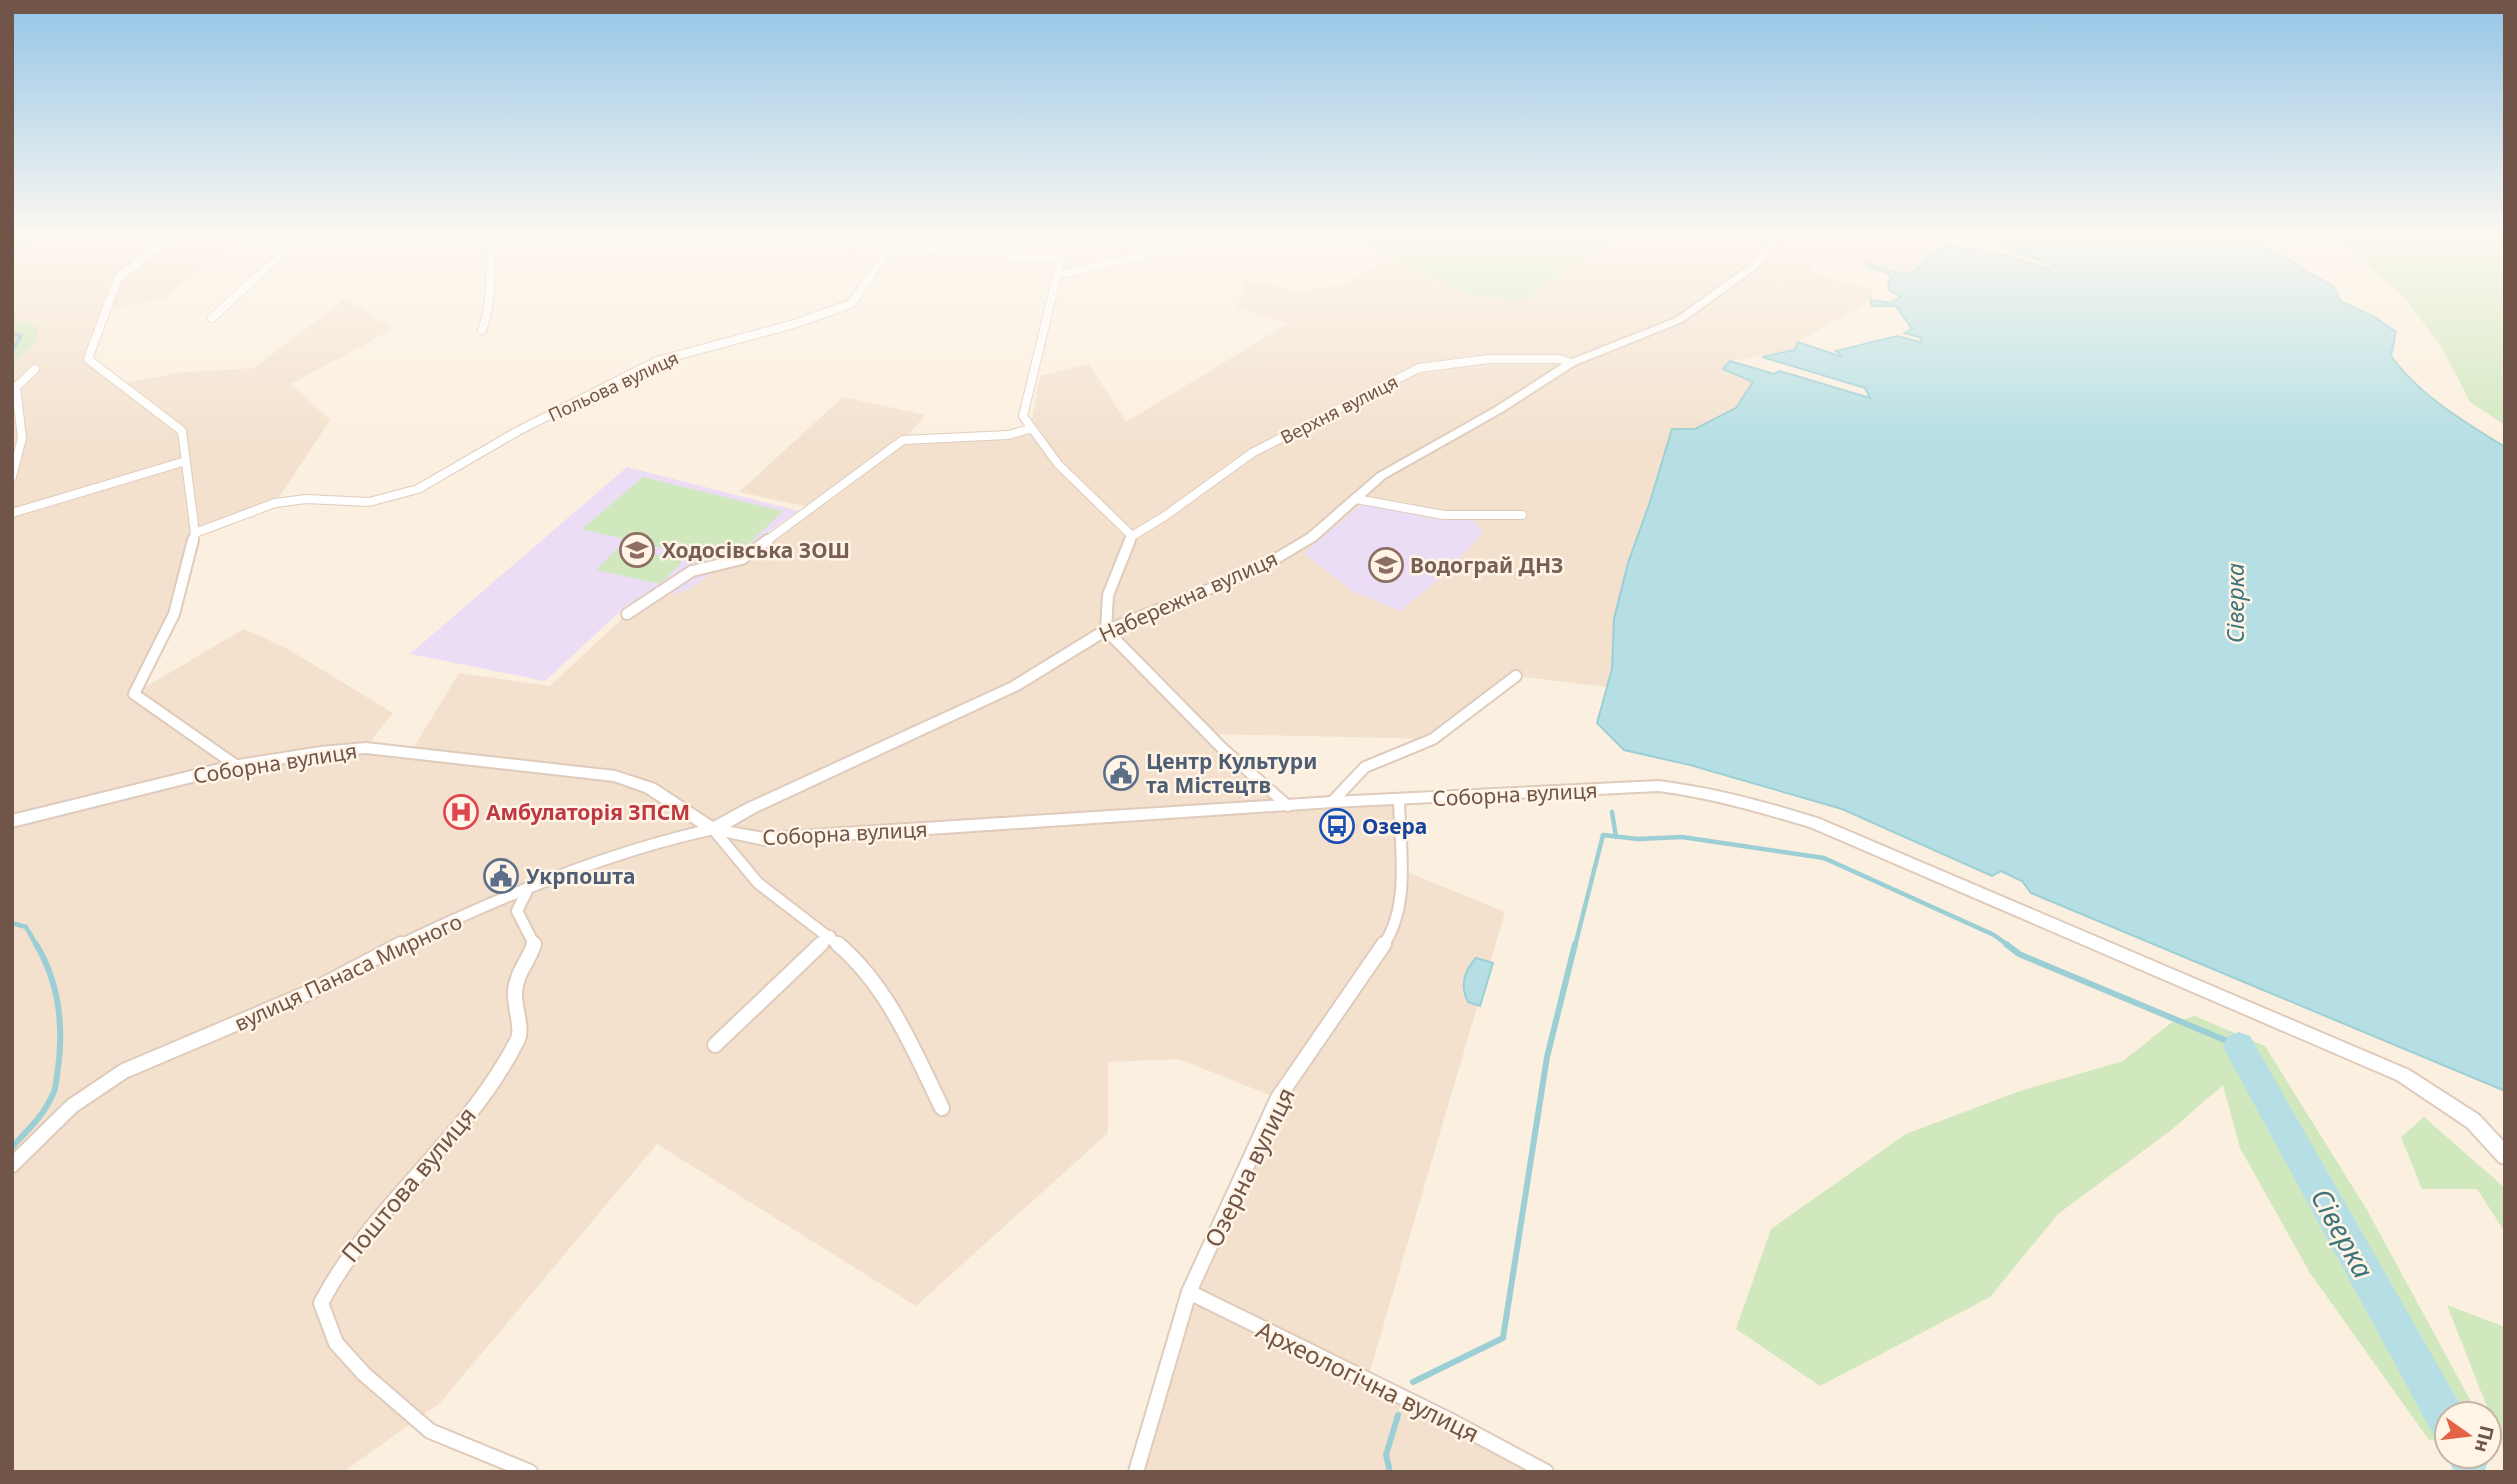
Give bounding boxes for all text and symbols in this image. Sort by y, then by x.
street label: Польова вулиця [544,345,682,427]
street label: Верхня вулиця [1276,369,1402,449]
school or university icon: Ходосівська ЗОШ [618,531,656,569]
place label: Ходосівська ЗОШ [662,536,850,564]
street label: Набережна вулиця [1094,544,1282,648]
school or university icon: Водограй ДНЗ [1367,546,1405,584]
place label: Водограй ДНЗ [1410,551,1564,579]
water label: Сіверка [2219,563,2251,643]
street label: Соборна вулиця [191,736,359,790]
place label: Центр Культури та Містецтв [1146,747,1317,799]
public building icon: Центр Культури та Містецтв [1102,754,1140,792]
street label: Соборна вулиця [1432,776,1598,812]
hospital icon: Амбулаторія ЗПСМ [442,793,480,831]
place label: Амбулаторія ЗПСМ [486,798,690,826]
bus stop icon: Озера [1318,807,1356,845]
place label: Озера [1362,812,1427,840]
street label: Соборна вулиця [762,815,928,851]
public building icon: Укрпошта [482,857,520,895]
place label: Укрпошта [526,862,635,890]
street label: вулиця Панаса Мирного [230,907,466,1037]
street label: Озерна вулиця [1196,1082,1302,1252]
street label: Поштова вулиця [333,1099,483,1269]
water label: Сіверка [2303,1181,2383,1285]
street label: Археологічна вулиця [1251,1313,1485,1449]
north arrow [2433,1400,2503,1470]
text: Пн [2469,1423,2500,1455]

